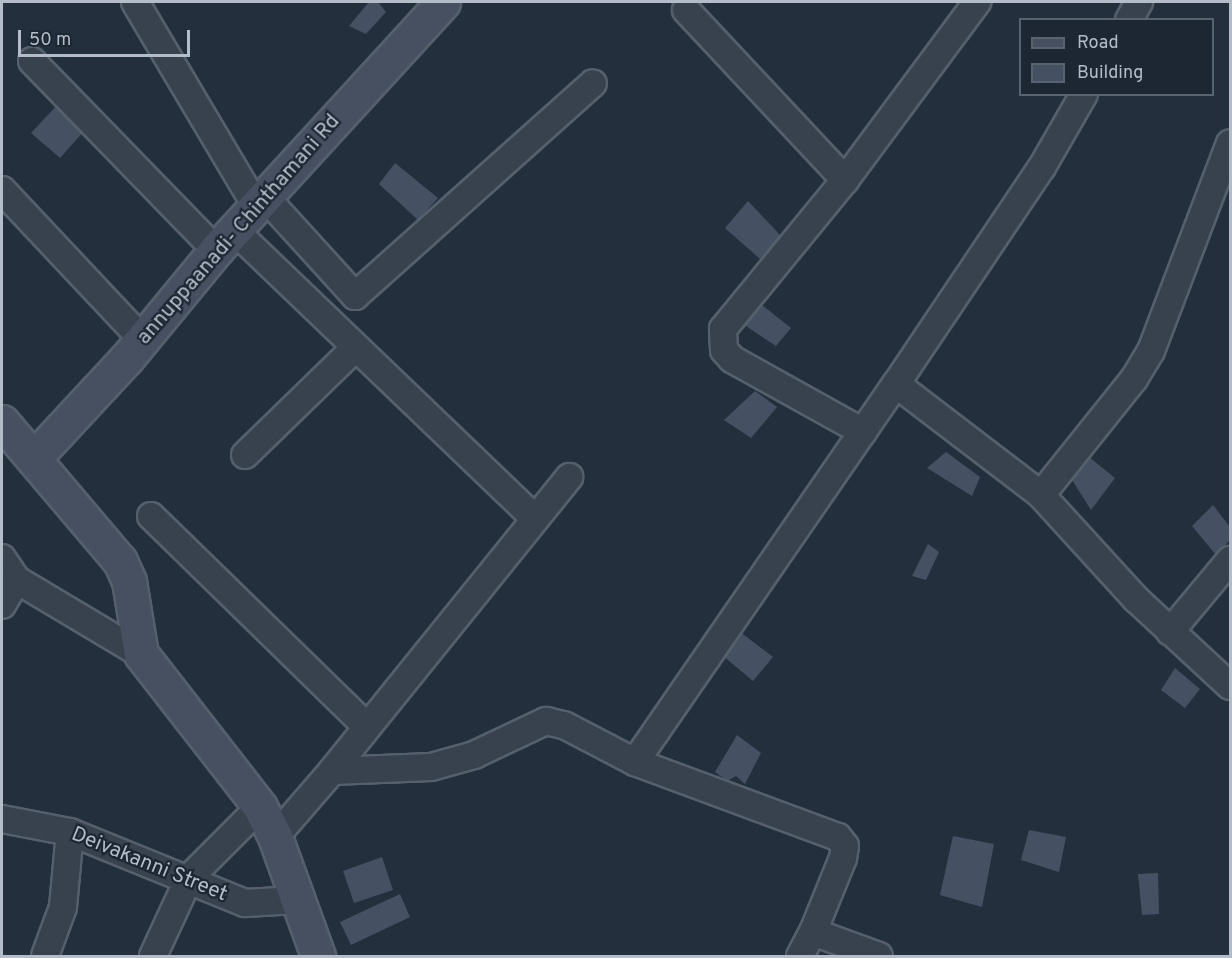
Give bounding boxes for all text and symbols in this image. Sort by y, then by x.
scale bar [21,18,194,56]
legend [1019,18,1214,96]
text: 50 m [29,29,71,52]
text: Road [1077,32,1119,55]
text: Building [1077,62,1143,85]
street label: annuppaanadi- Chinthamani Rd [132,110,346,350]
street label: Deivakanni Street [67,822,231,908]

